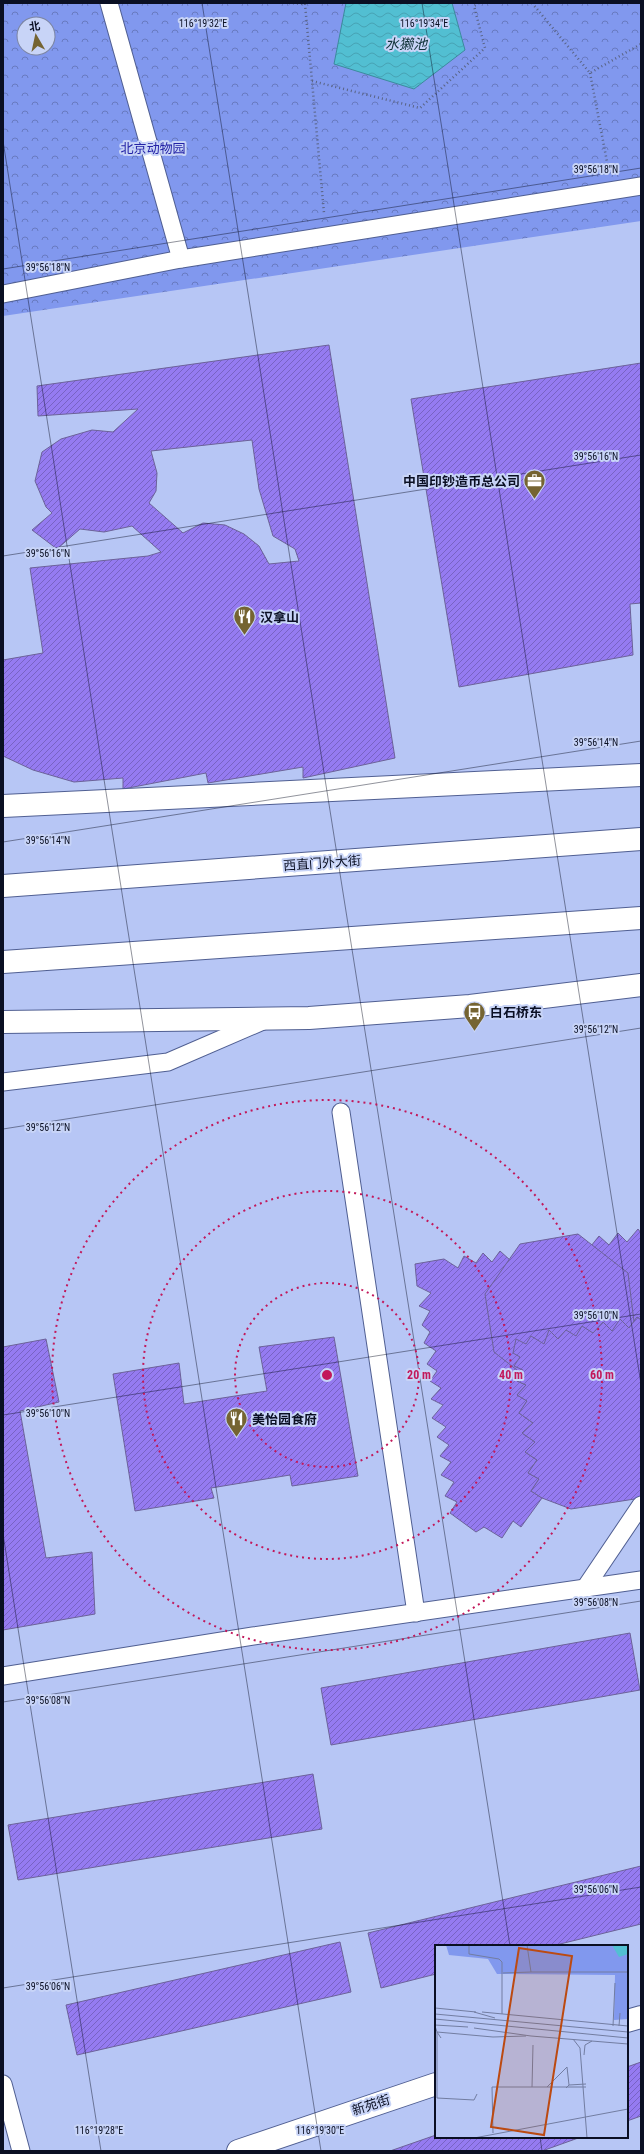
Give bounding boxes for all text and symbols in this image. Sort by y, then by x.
north arrow [16,16,56,56]
text: 116°19'32"E [179,18,227,29]
text: 116°19'34"E [400,18,448,29]
text: 北 [28,19,41,34]
water label: 水獭池 [385,36,429,52]
park label: 北京动物园 [120,141,186,156]
text: 39°56'18"N [574,164,618,175]
text: 39°56'18"N [26,262,70,273]
text: 39°56'16"N [574,451,618,462]
office icon: 中国印钞造币总公司 [522,468,548,501]
place label: 中国印钞造币总公司 [403,474,520,489]
text: 39°56'16"N [26,548,70,559]
restaurant icon: 汉拿山 [231,604,257,637]
place label: 汉拿山 [260,610,299,625]
text: 39°56'14"N [574,737,618,748]
text: 39°56'14"N [26,835,70,846]
street label: 西直门外大街 [283,853,361,873]
bus stop icon: 白石桥东 [461,999,487,1032]
place label: 白石桥东 [490,1005,542,1020]
text: 39°56'12"N [574,1024,618,1035]
text: 39°56'12"N [26,1122,70,1133]
text: 39°56'10"N [574,1310,618,1321]
centre of rings [320,1368,334,1382]
text: 20 m [407,1368,431,1382]
text: 40 m [499,1368,523,1382]
text: 60 m [590,1368,614,1382]
restaurant icon: 美怡园食府 [224,1406,250,1439]
text: 39°56'10"N [26,1408,70,1419]
place label: 美怡园食府 [252,1412,317,1427]
text: 39°56'08"N [574,1597,618,1608]
text: 39°56'08"N [26,1695,70,1706]
text: 39°56'06"N [574,1884,618,1895]
inset map [435,1945,628,2138]
text: 39°56'06"N [26,1981,70,1992]
street label: 新苑街 [350,2092,392,2118]
text: 116°19'28"E [75,2125,123,2136]
text: 116°19'30"E [296,2125,344,2136]

